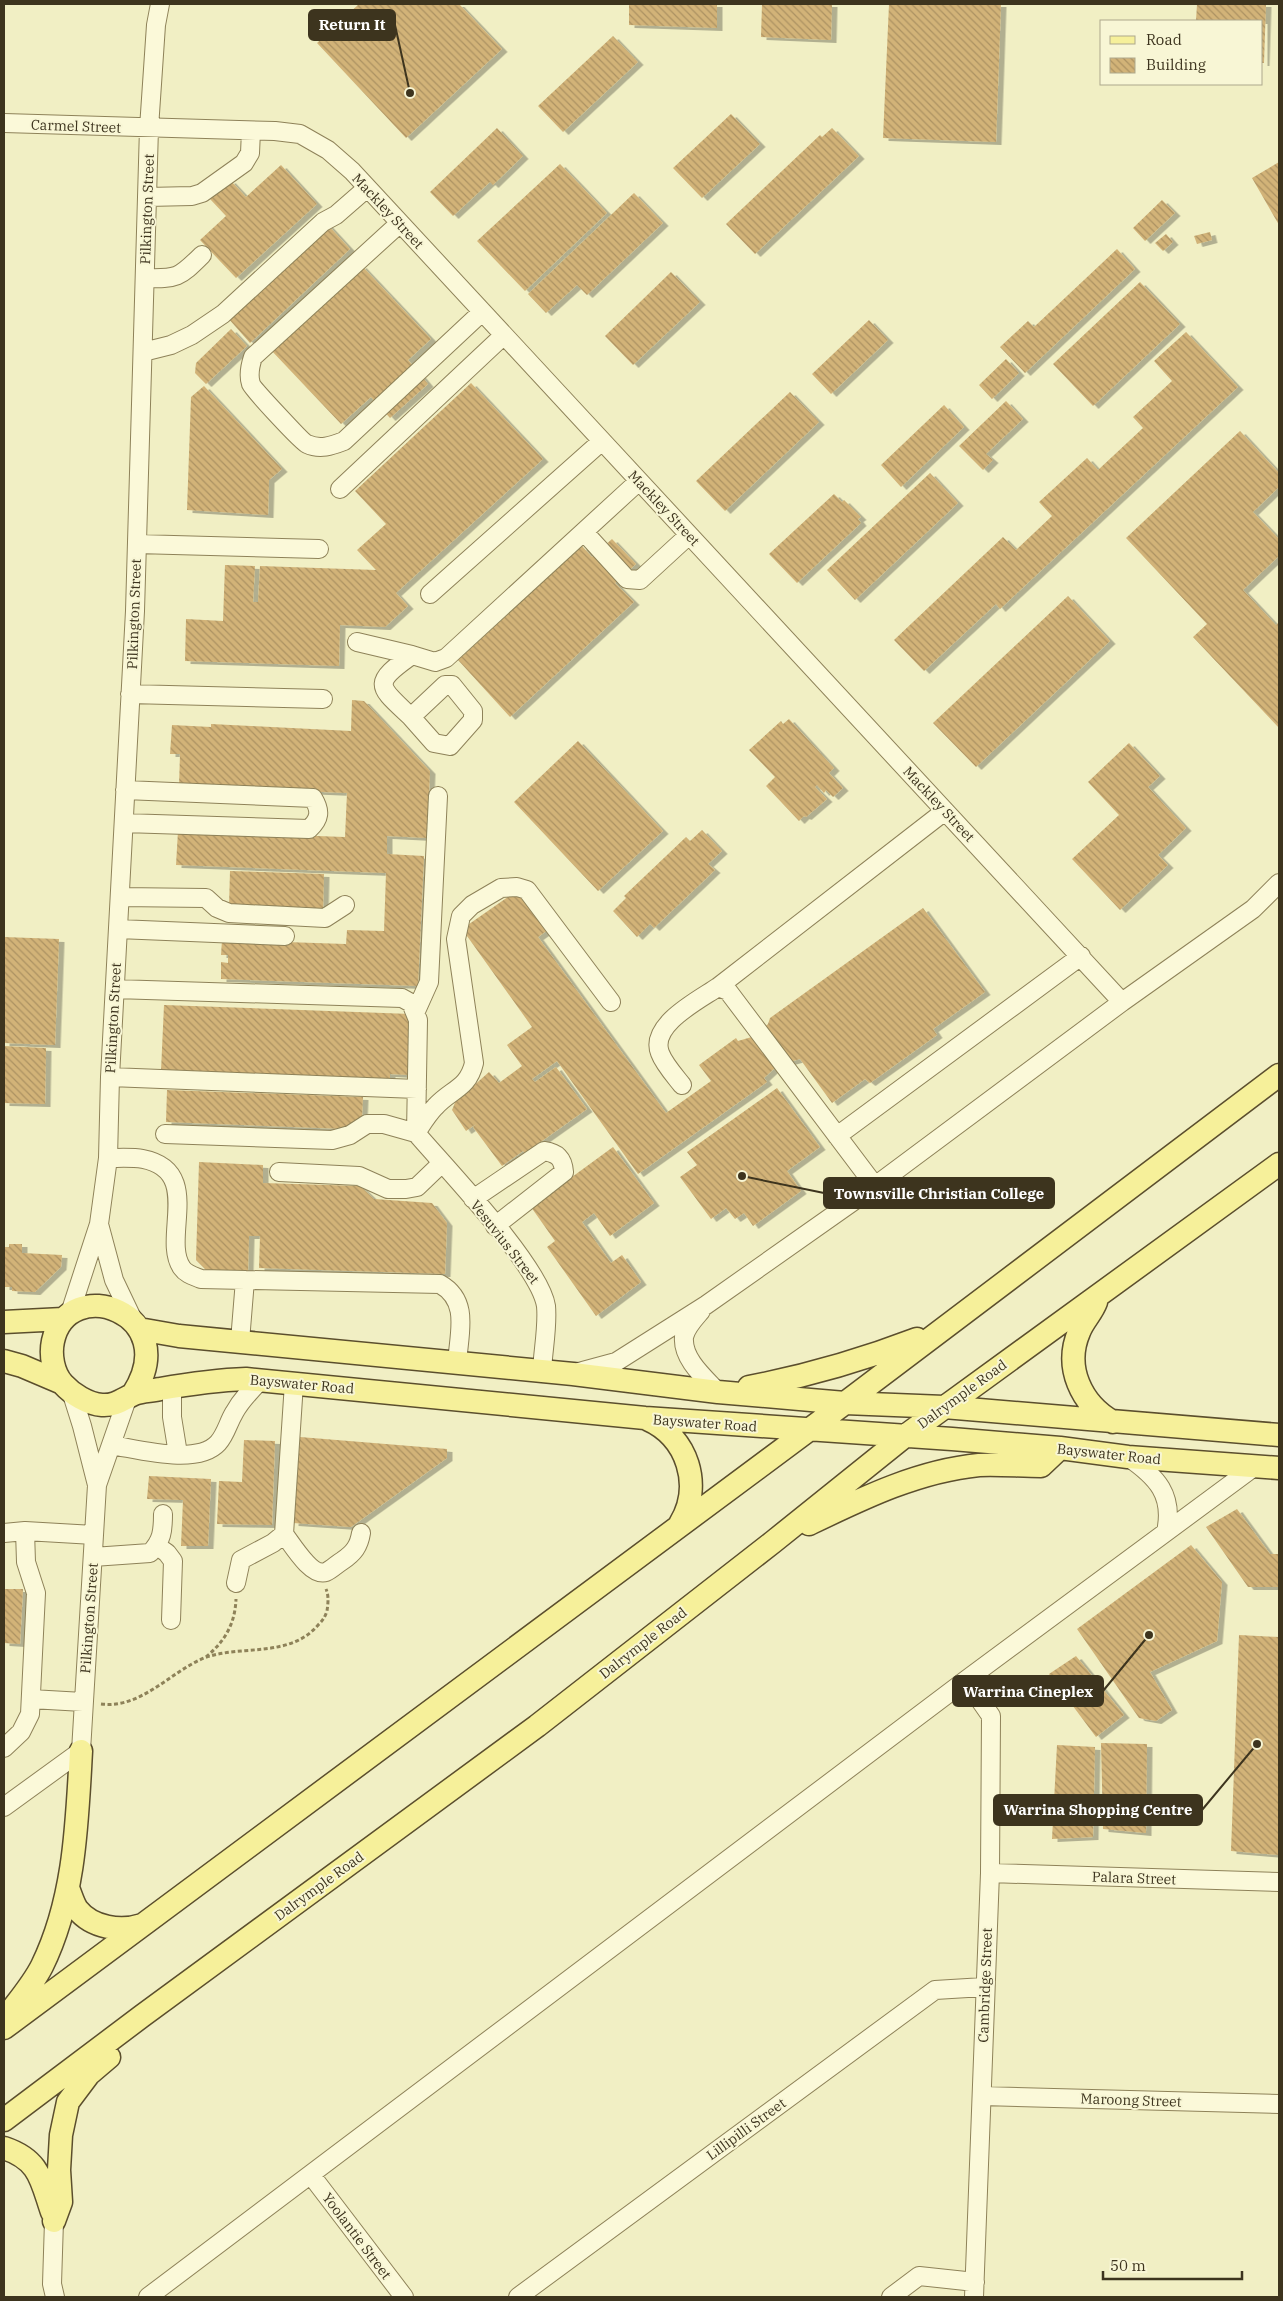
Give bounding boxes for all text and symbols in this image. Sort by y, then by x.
callout: Return It [309,10,395,40]
text: Return It [319,15,386,34]
legend [1100,20,1263,85]
text: Road [1146,30,1182,49]
text: Building [1146,55,1206,74]
street label: Carmel Street [31,115,122,137]
street label: Pilkington Street [136,153,158,265]
street label: Mackley Street [348,169,428,253]
street label: Mackley Street [624,466,704,550]
street label: Pilkington Street [123,558,145,670]
street label: Mackley Street [899,762,979,846]
street label: Pilkington Street [101,962,125,1074]
callout: Townsville Christian College [824,1178,1054,1208]
text: Townsville Christian College [834,1184,1044,1203]
street label: Vesuvius Street [467,1196,543,1288]
street label: Dalrymple Road [914,1355,1011,1432]
street label: Bayswater Road [249,1370,355,1398]
street label: Bayswater Road [652,1410,758,1436]
street label: Bayswater Road [1056,1440,1162,1468]
street label: Pilkington Street [76,1562,102,1674]
street label: Dalrymple Road [596,1603,691,1683]
callout: Warrina Cineplex [953,1676,1103,1706]
text: Warrina Cineplex [963,1682,1093,1701]
callout: Warrina Shopping Centre [994,1795,1202,1825]
text: Warrina Shopping Centre [1004,1800,1192,1819]
street label: Dalrymple Road [271,1847,368,1924]
street label: Palara Street [1091,1868,1177,1888]
street label: Cambridge Street [974,1927,996,2043]
street label: Maroong Street [1080,2089,1182,2111]
street label: Lillipilli Street [703,2094,789,2164]
street label: Yoolantie Street [318,2189,396,2283]
scale bar [1103,2248,1242,2280]
text: 50 m [1110,2256,1146,2275]

